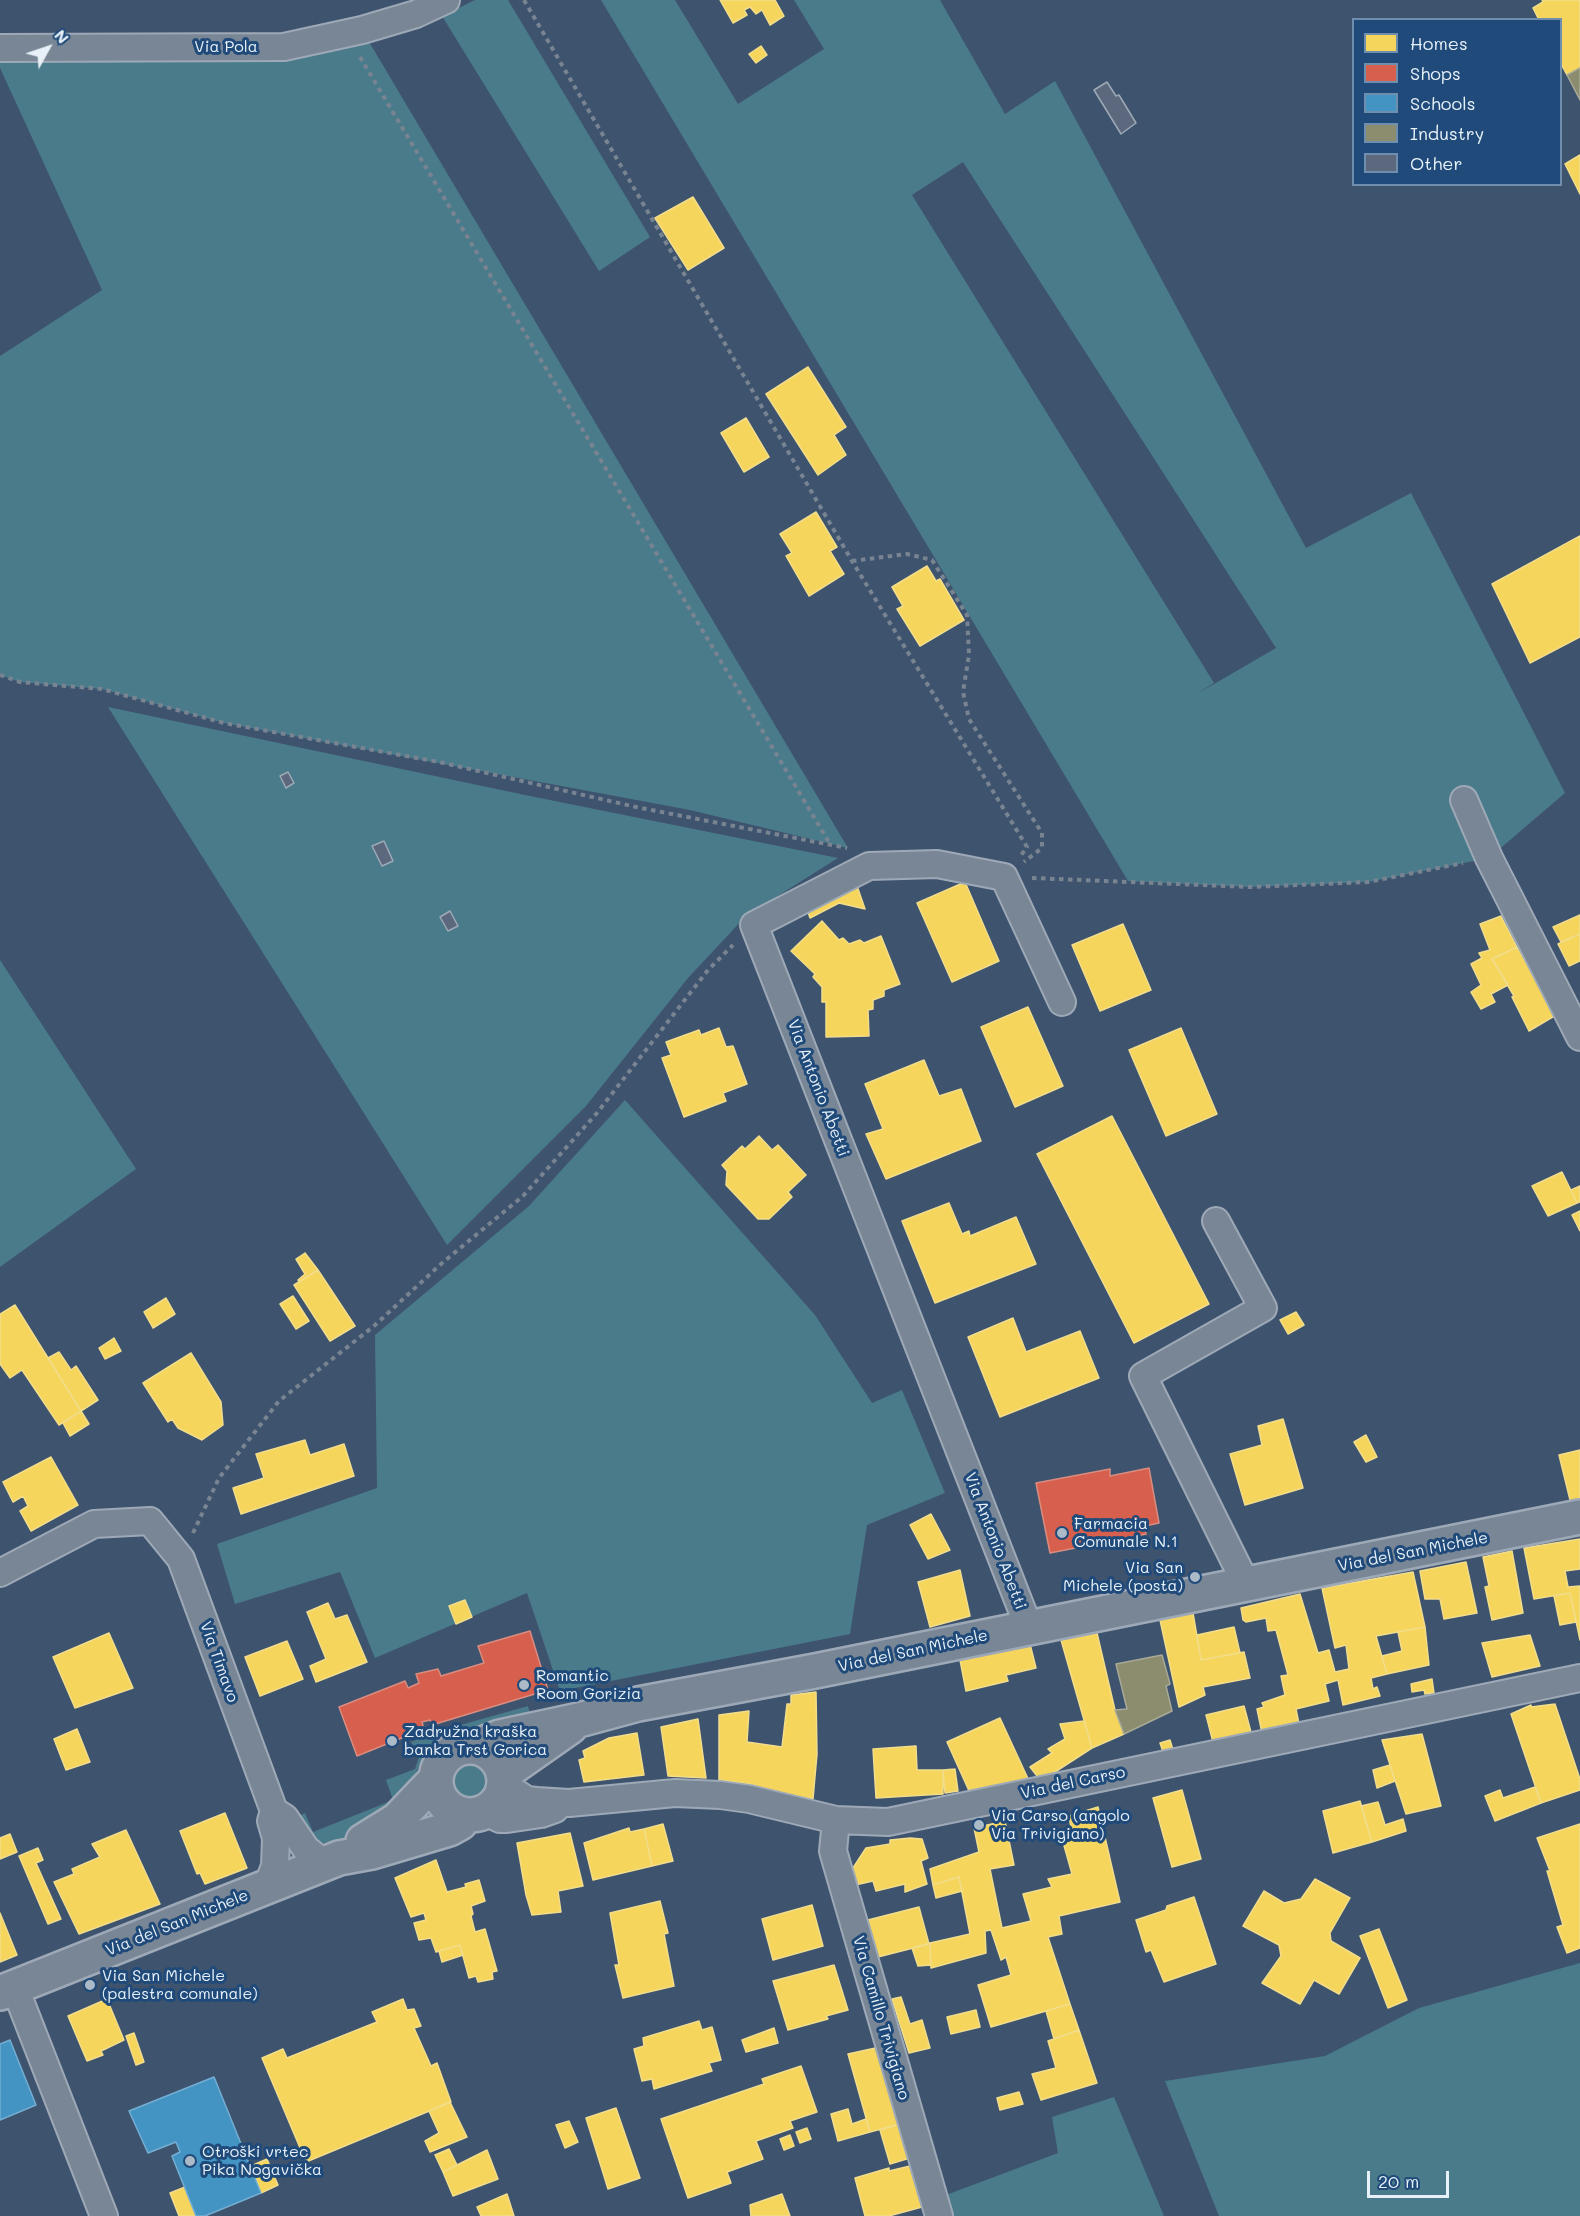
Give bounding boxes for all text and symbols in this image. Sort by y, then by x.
north arrow [18,18,78,78]
legend [1352,18,1562,186]
text: N [50,25,74,48]
text: Homes [1410,31,1468,55]
street label: Via Pola [194,37,258,57]
text: Shops [1410,61,1461,85]
text: Schools [1410,91,1475,115]
text: Industry [1410,121,1484,145]
text: Other [1410,151,1463,175]
street label: Via Antonio Abetti [783,1017,853,1159]
street label: Via Antonio Abetti [960,1470,1030,1612]
place label: Farmacia Comunale N.1 [1074,1514,1178,1552]
marker: Farmacia Comunale N.1 [1055,1526,1069,1540]
street label: Via del San Michele [1336,1528,1490,1576]
place label: Via San Michele (posta) [1063,1558,1183,1596]
marker: Via San Michele (posta) [1188,1570,1202,1584]
street label: Via Timavo [195,1619,243,1705]
street label: Via del San Michele [837,1626,989,1676]
place label: Romantic Room Gorizia [536,1666,641,1704]
marker: Romantic Room Gorizia [517,1678,531,1692]
place label: Zadružna kraška banka Trst Gorica [404,1722,547,1760]
marker: Zadružna kraška banka Trst Gorica [385,1734,399,1748]
street label: Via del Carso [1019,1763,1127,1803]
place label: Via Carso (angolo Via Trivigiano) [991,1806,1130,1844]
marker: Via Carso (angolo Via Trivigiano) [972,1818,986,1832]
street label: Via del San Michele [103,1886,251,1960]
street label: Via Camillo Trivigiano [848,1934,914,2102]
place label: Via San Michele (palestra comunale) [102,1966,258,2004]
marker: Via San Michele (palestra comunale) [83,1978,97,1992]
place label: Otroški vrtec Pika Nogavička [202,2142,322,2180]
marker: Otroški vrtec Pika Nogavička [183,2154,197,2168]
scale bar [1370,2159,1452,2197]
text: 20 m [1378,2169,1419,2193]

